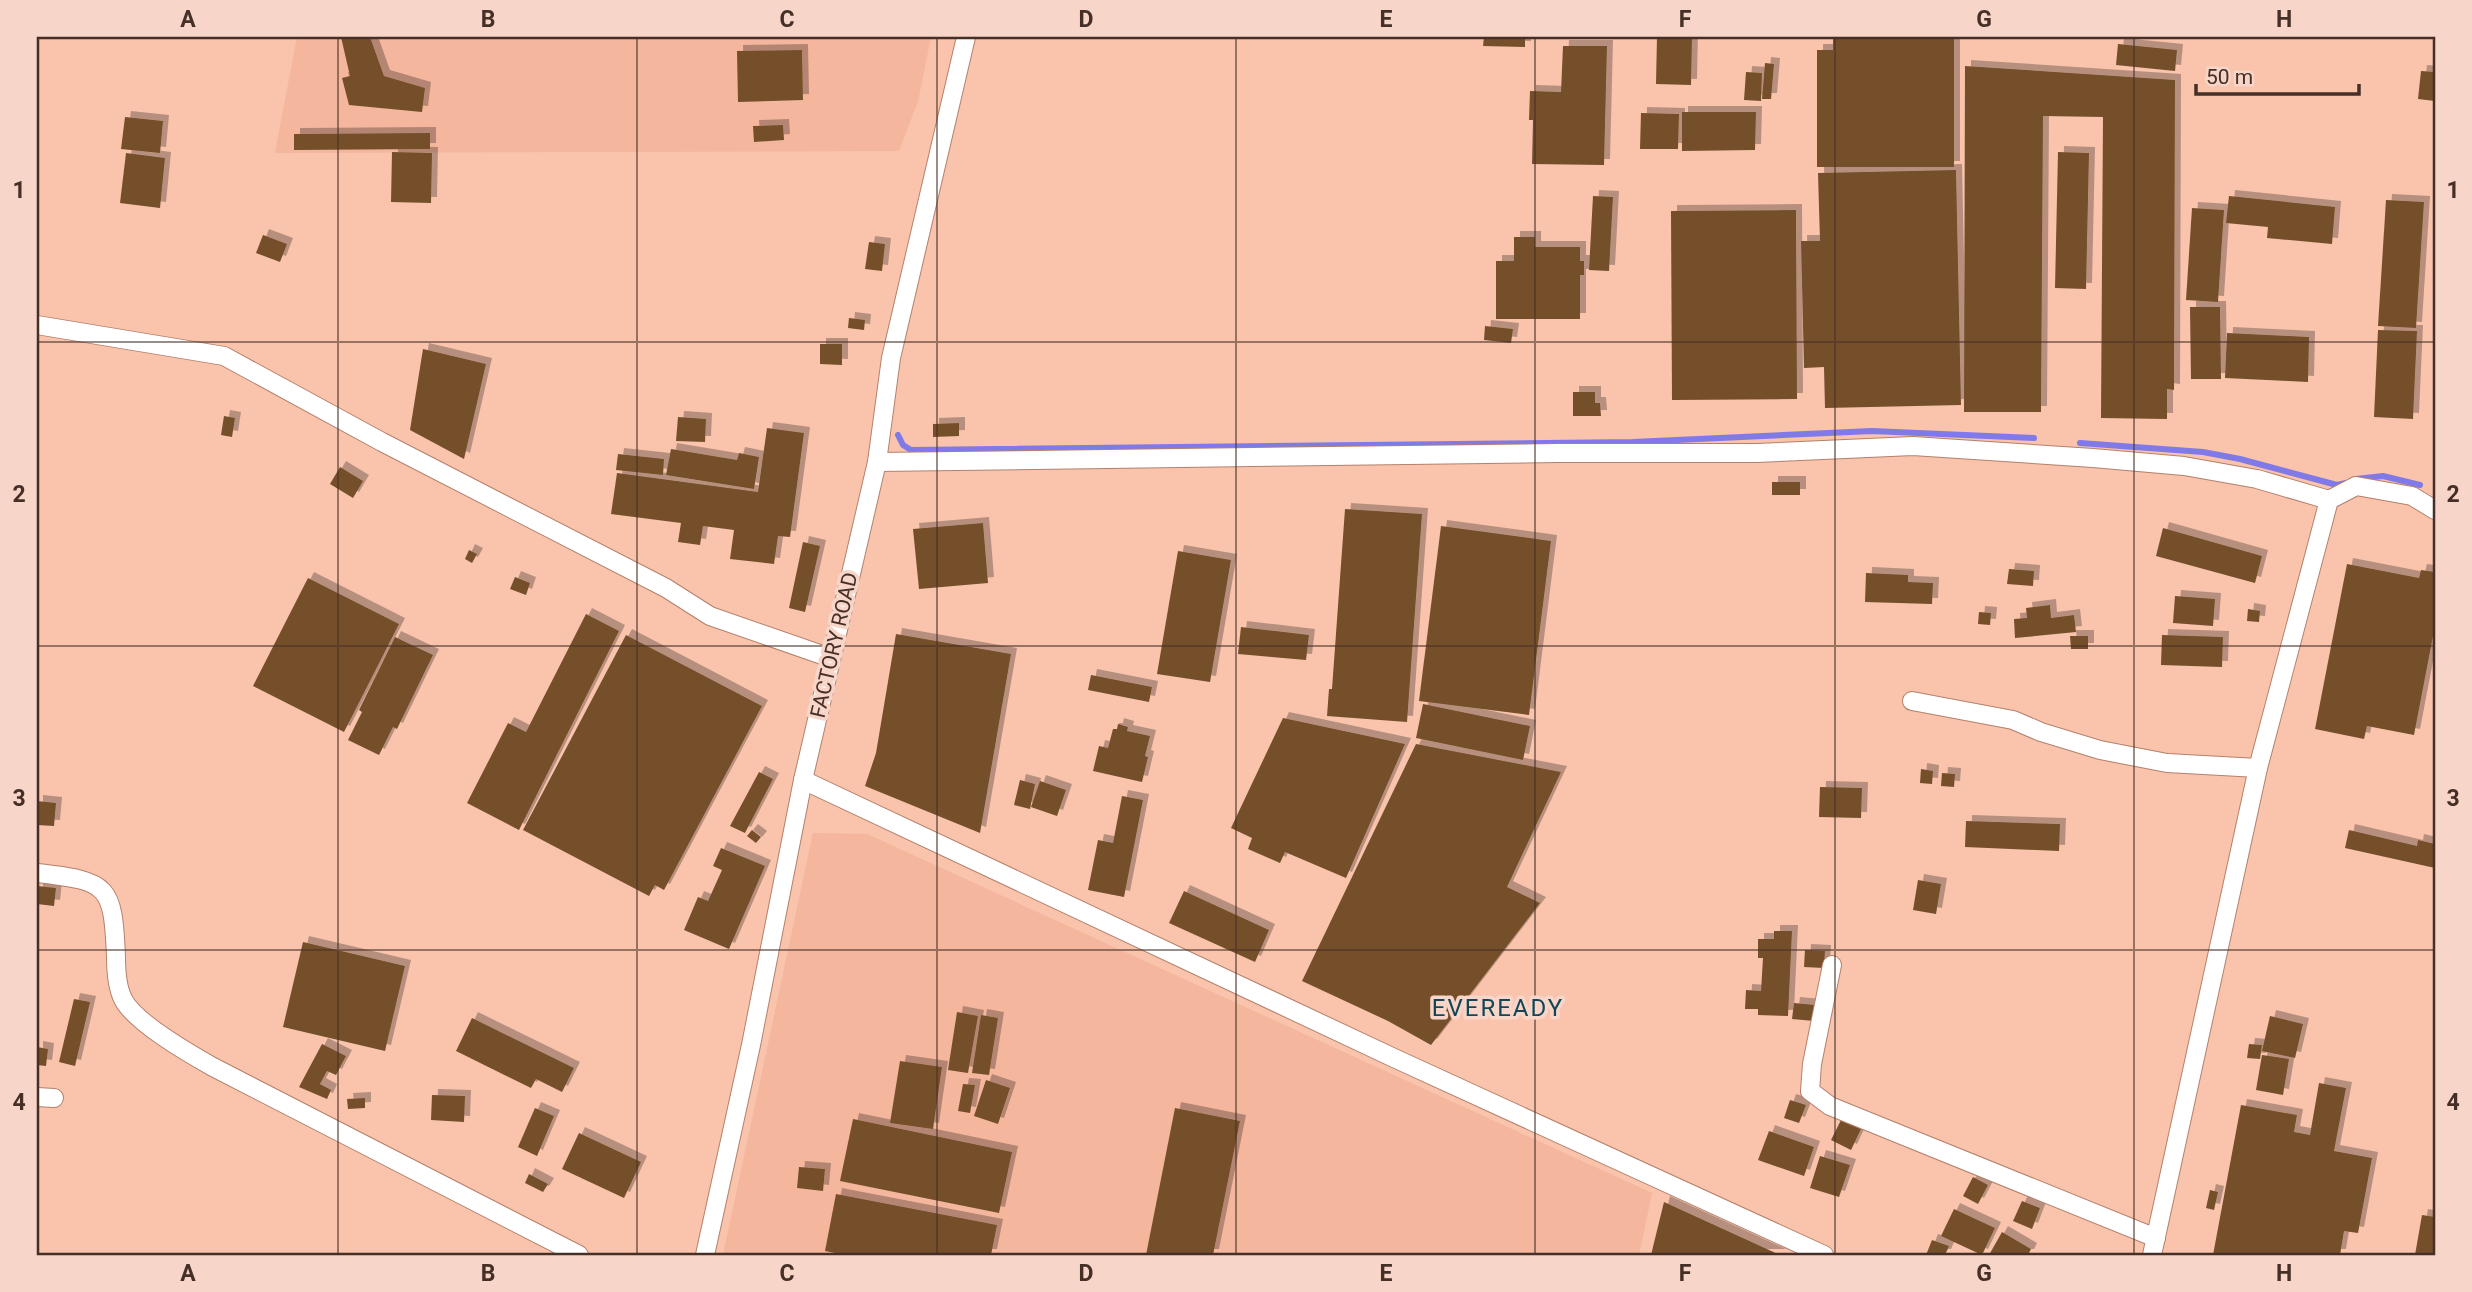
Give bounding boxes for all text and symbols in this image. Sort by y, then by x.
text: A [180,6,196,33]
text: B [481,6,495,33]
text: C [779,6,795,33]
text: D [1079,6,1093,33]
text: E [1380,6,1393,33]
text: F [1679,6,1692,33]
text: G [1976,6,1992,33]
text: H [2276,6,2292,33]
scale bar [2196,52,2358,96]
text: 50 m [2206,65,2253,89]
text: 1 [12,177,26,204]
text: 1 [2446,177,2460,204]
text: 2 [12,481,26,508]
text: 2 [2446,481,2460,508]
street label: FACTORY ROAD [806,570,862,720]
text: 3 [12,785,26,812]
text: 3 [2446,785,2460,812]
district label: EVEREADY [1432,994,1564,1022]
text: 4 [12,1089,26,1116]
text: 4 [2446,1089,2460,1116]
text: A [180,1260,196,1287]
text: B [481,1260,495,1287]
text: C [779,1260,795,1287]
text: D [1079,1260,1093,1287]
text: E [1380,1260,1393,1287]
text: F [1679,1260,1692,1287]
text: G [1976,1260,1992,1287]
text: H [2276,1260,2292,1287]

